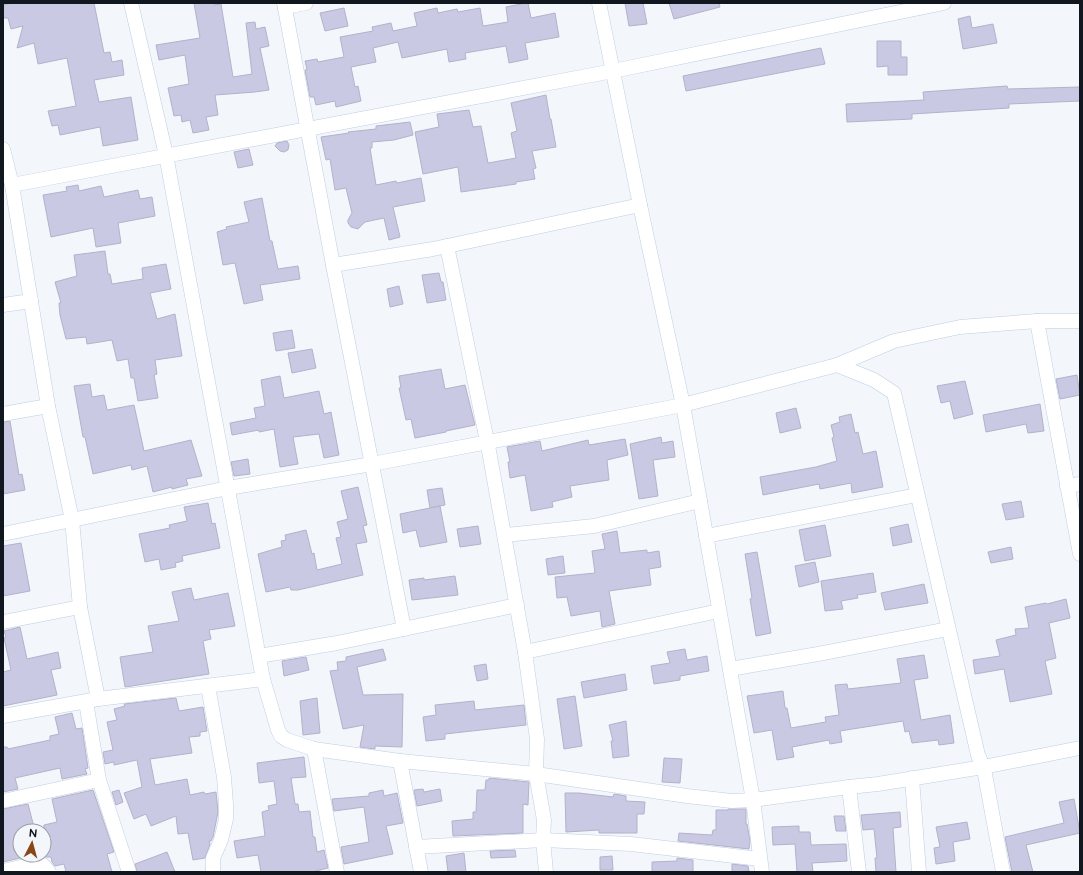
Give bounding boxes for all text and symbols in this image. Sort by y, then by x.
north arrow [12,823,52,863]
text: N [28,827,38,840]

